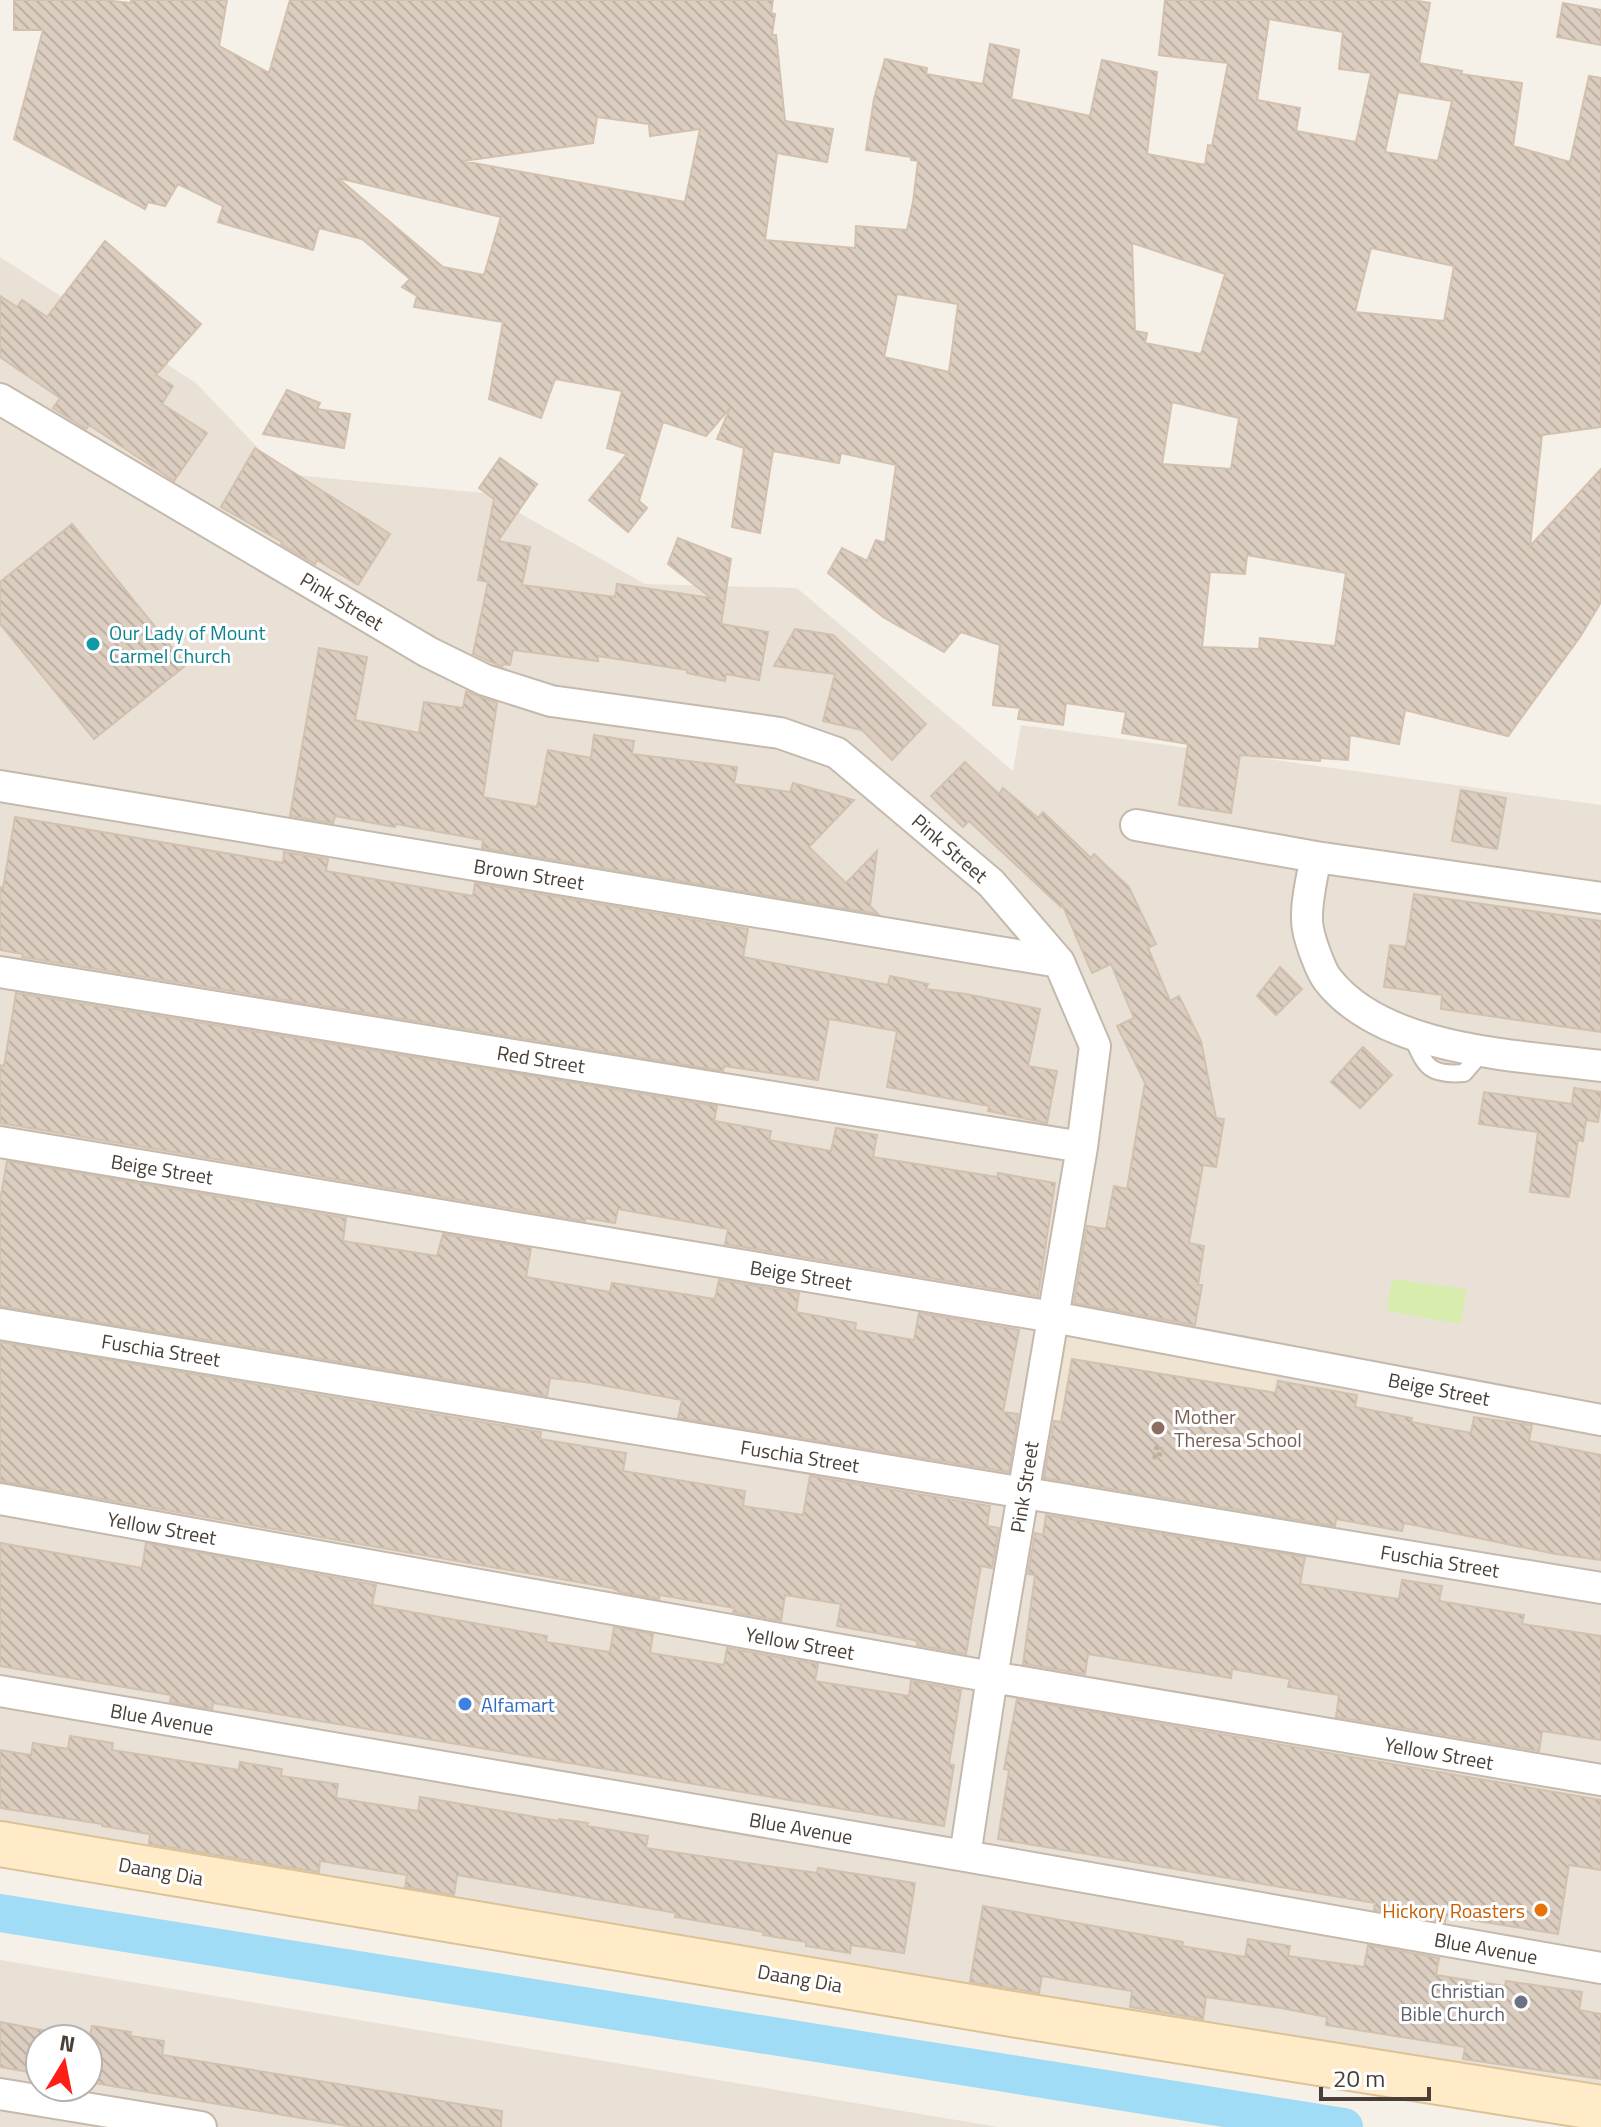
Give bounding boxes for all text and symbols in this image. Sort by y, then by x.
street label: Pink Street [294,564,390,638]
place label: Our Lady of Mount Carmel Church [109,617,266,671]
marker: Our Lady of Mount Carmel Church [84,635,102,653]
street label: Pink Street [905,806,995,890]
street label: Brown Street [472,850,586,898]
street label: Red Street [495,1037,587,1081]
street label: Beige Street [109,1146,215,1192]
street label: Beige Street [748,1252,854,1298]
street label: Fuschia Street [99,1325,223,1375]
street label: Beige Street [1385,1364,1493,1414]
place label: Mother Theresa School [1174,1401,1302,1455]
marker: Mother Theresa School [1149,1419,1167,1437]
street label: Fuschia Street [738,1431,862,1481]
street label: Pink Street [1001,1439,1047,1535]
street label: Yellow Street [105,1503,219,1553]
street label: Fuschia Street [1378,1536,1502,1586]
street label: Yellow Street [743,1618,857,1668]
place label: Alfamart [481,1689,555,1720]
street label: Blue Avenue [108,1695,216,1743]
marker: Alfamart [456,1695,474,1713]
street label: Yellow Street [1382,1728,1496,1778]
street label: Blue Avenue [747,1804,855,1852]
street label: Daang Dia [116,1848,206,1894]
place label: Hickory Roasters [1382,1895,1525,1926]
marker: Hickory Roasters [1532,1901,1550,1919]
street label: Blue Avenue [1432,1924,1540,1972]
street label: Daang Dia [755,1955,845,2001]
place label: Christian Bible Church [1400,1975,1505,2029]
marker: Christian Bible Church [1512,1993,1530,2011]
north arrow [24,2023,104,2103]
text: N [57,2025,78,2061]
scale bar [1321,2051,1429,2101]
text: 20 m [1333,2060,1385,2096]

